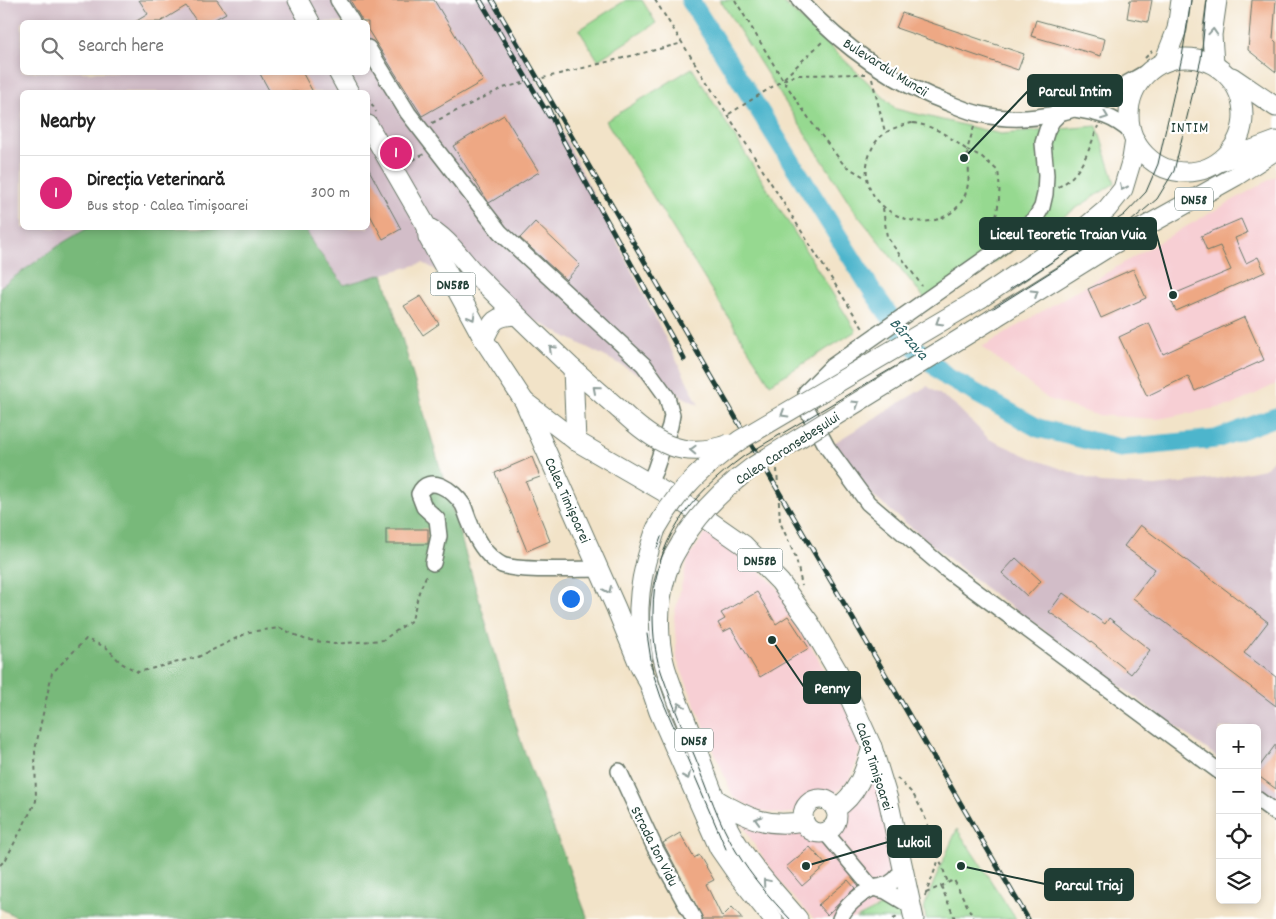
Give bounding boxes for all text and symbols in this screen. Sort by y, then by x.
search box [20,20,370,75]
one-way arrow [1208,28,1219,36]
icon: search [38,34,66,62]
text: Search here [78,34,164,61]
street label: Bulevardul Muncii [838,34,932,104]
callout: Parcul Intim [1028,75,1122,106]
text: Parcul Intim [1038,81,1112,104]
text: Nearby [40,108,95,138]
one-way arrow [1100,110,1109,120]
district label: INTIM [1171,117,1209,140]
pin: 1 [380,134,412,172]
text: Direcția Veterinară [87,168,225,195]
text: 1 [54,182,58,205]
text: 300 m [311,182,350,205]
one-way arrow [1118,182,1129,191]
road number: DN58 [1175,188,1213,210]
text: Bus stop · Calea Timișoarei [87,195,248,218]
callout: Liceul Teoretic Traian Vuia [980,218,1156,249]
text: Liceul Teoretic Traian Vuia [990,224,1148,247]
road number: DN58B [430,272,476,296]
one-way arrow [1030,289,1039,299]
one-way arrow [465,312,475,321]
water label: Bârzava [883,314,934,367]
one-way arrow [936,316,945,326]
one-way arrow [548,346,557,355]
one-way arrow [593,386,602,395]
one-way arrow [850,400,859,410]
street label: Calea Caransebeșului [732,407,845,492]
one-way arrow [781,408,790,418]
one-way arrow [689,445,697,456]
street label: Calea Timișoarei [537,454,595,547]
road number: DN58B [738,548,782,572]
one-way arrow [601,585,612,594]
your location [558,586,584,612]
callout: Penny [804,672,860,703]
text: Penny [814,678,851,701]
one-way arrow [676,702,686,710]
street label: Calea Timișoarei [848,720,898,814]
map controls [1216,724,1261,904]
button: + [1216,724,1261,769]
road number: DN58 [675,728,713,752]
button: − [1216,769,1261,814]
one-way arrow [681,771,692,780]
street label: Strada Ion Vidu [624,803,683,891]
button: locate [1216,814,1261,859]
one-way arrow [754,816,763,826]
callout: Lukoil [888,826,941,857]
text: Lukoil [897,832,931,855]
button: layers [1216,859,1261,904]
callout: Parcul Triaj [1045,869,1133,900]
text: Parcul Triaj [1055,875,1123,898]
one-way arrow [764,879,772,888]

